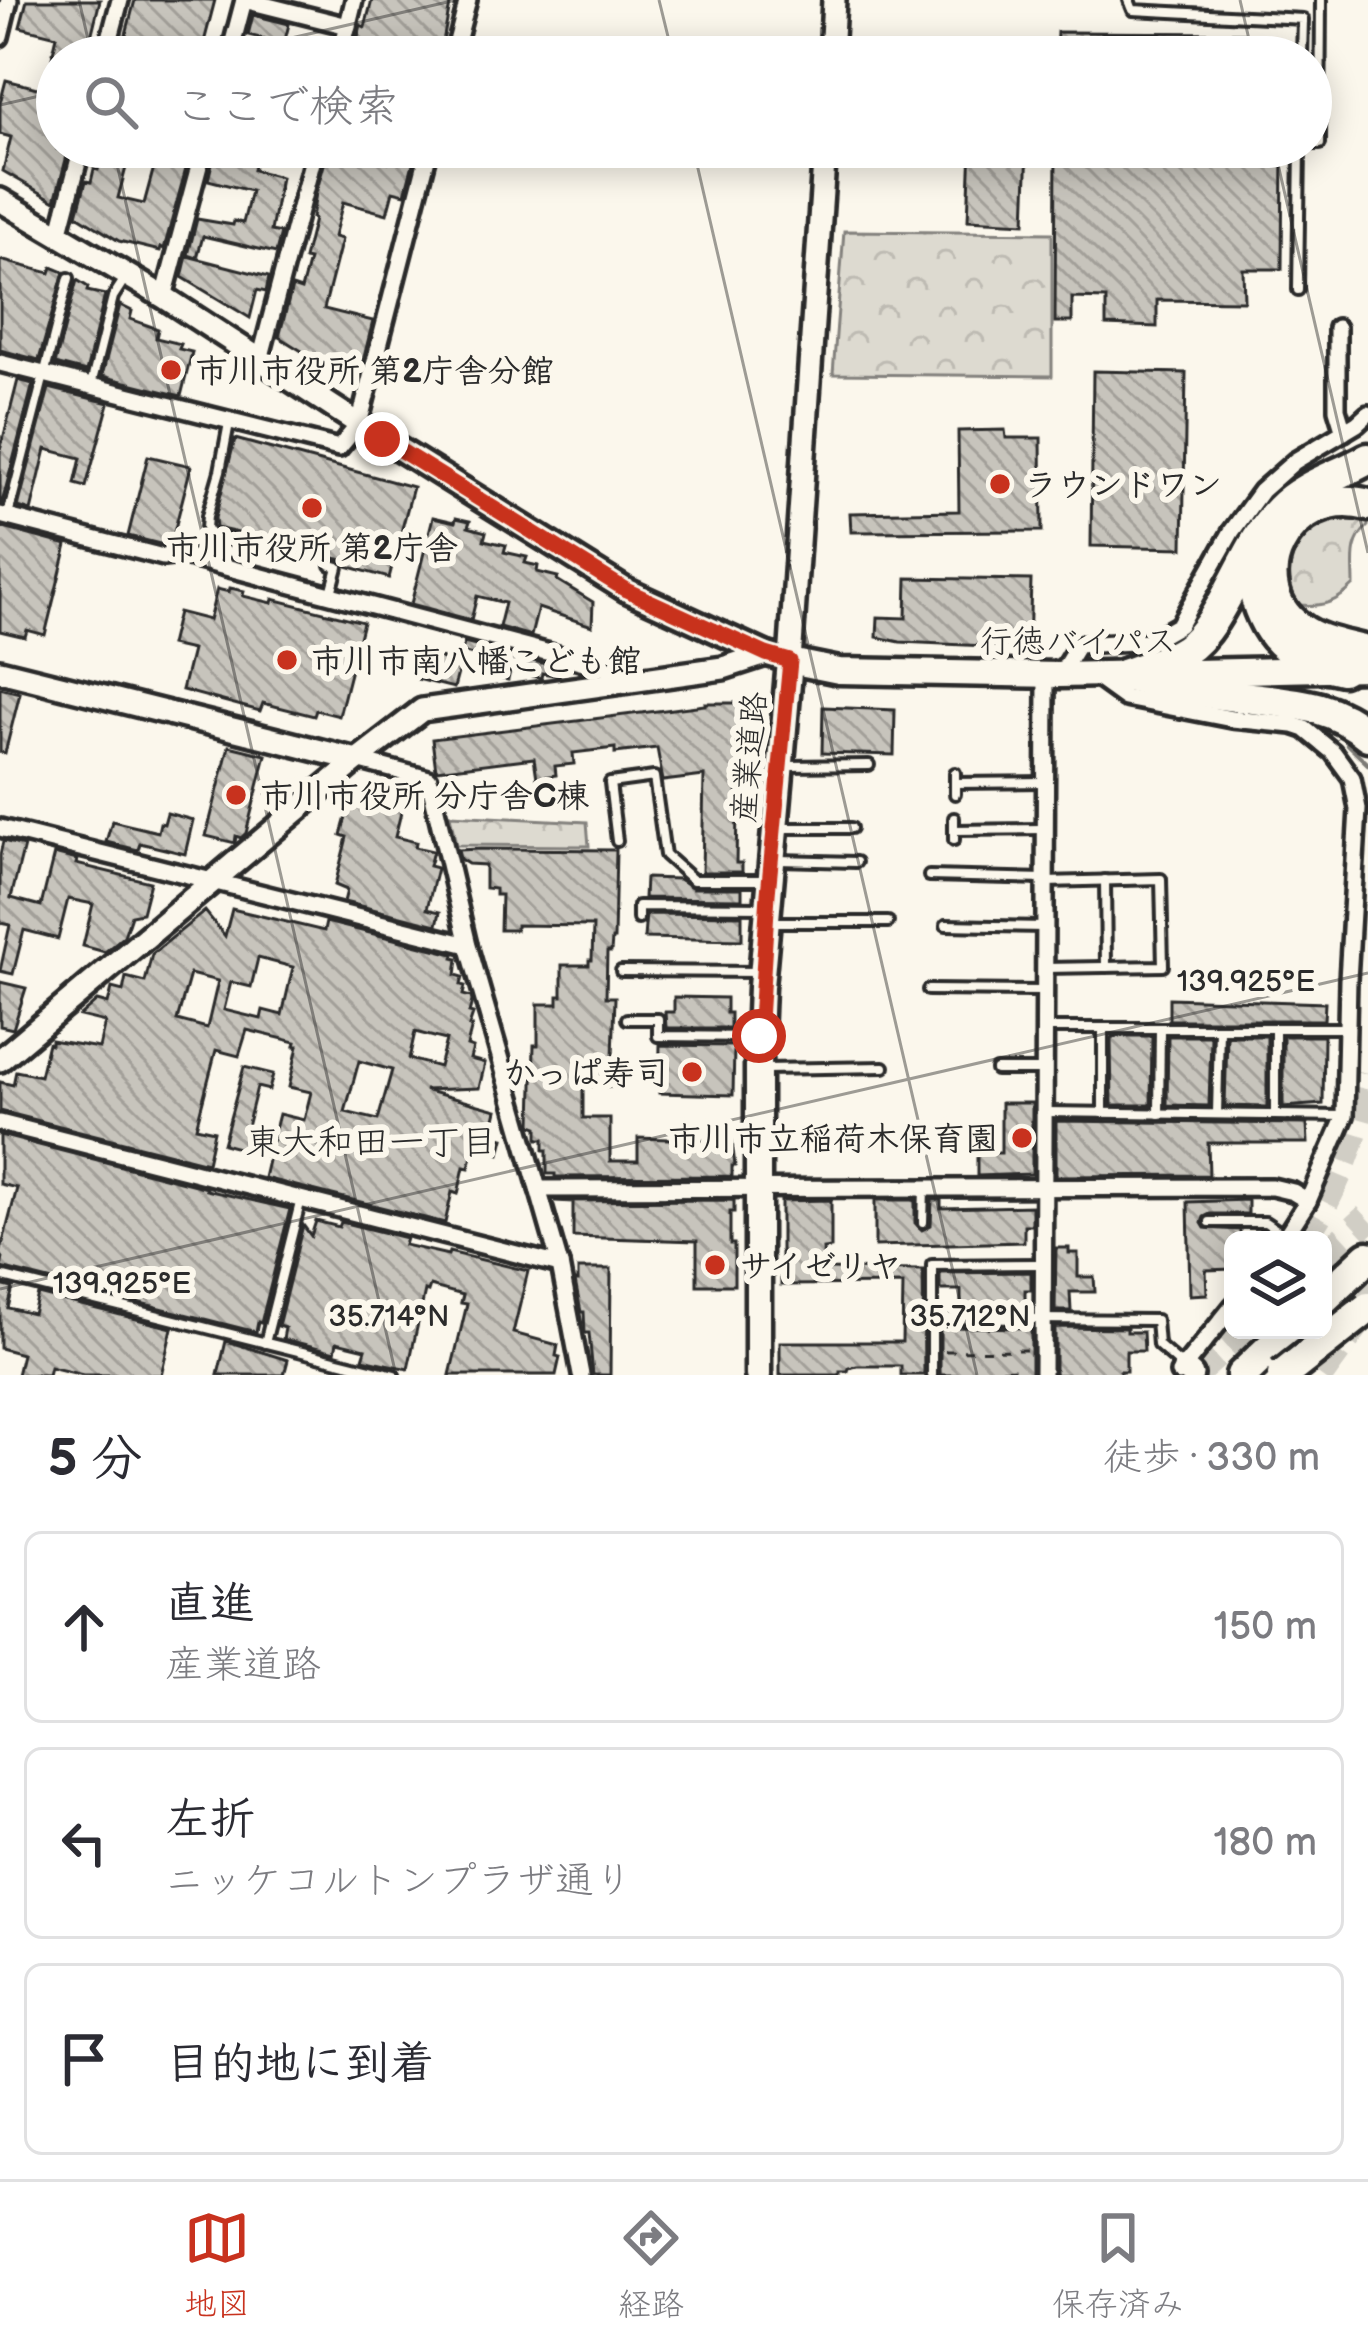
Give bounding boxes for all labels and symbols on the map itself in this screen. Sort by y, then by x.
place label: 市川市役所 第2庁舎分館 [195,352,554,392]
marker: 市川市役所 第2庁舎分館 [158,357,184,383]
route end [355,412,409,466]
place label: ラウンドワン [1024,466,1222,506]
marker: ラウンドワン [987,471,1013,497]
marker: 市川市役所 第2庁舎 [299,495,325,521]
place label: 市川市役所 第2庁舎 [166,529,458,569]
street label: 行徳バイパス [979,622,1177,662]
place label: 市川市南八幡こども館 [311,642,641,682]
marker: 市川市南八幡こども館 [274,647,300,673]
street label: 産業道路 [724,690,776,825]
place label: 市川市役所 分庁舎C棟 [260,777,589,817]
marker: 市川市役所 分庁舎C棟 [223,782,249,808]
text: 139.925°E [1177,964,1315,1000]
route start [732,1009,786,1063]
place label: かっぱ寿司 [503,1054,668,1094]
marker: かっぱ寿司 [679,1059,705,1085]
place label: 市川市立稲荷木保育園 [668,1120,998,1160]
district label: 東大和田一丁目 [245,1122,497,1165]
marker: 市川市立稲荷木保育園 [1009,1125,1035,1151]
place label: サイゼリヤ [739,1247,902,1287]
marker: サイゼリヤ [702,1252,728,1278]
text: 139.925°E [53,1266,191,1302]
text: 35.714°N [328,1299,450,1335]
text: 35.712°N [910,1299,1030,1335]

